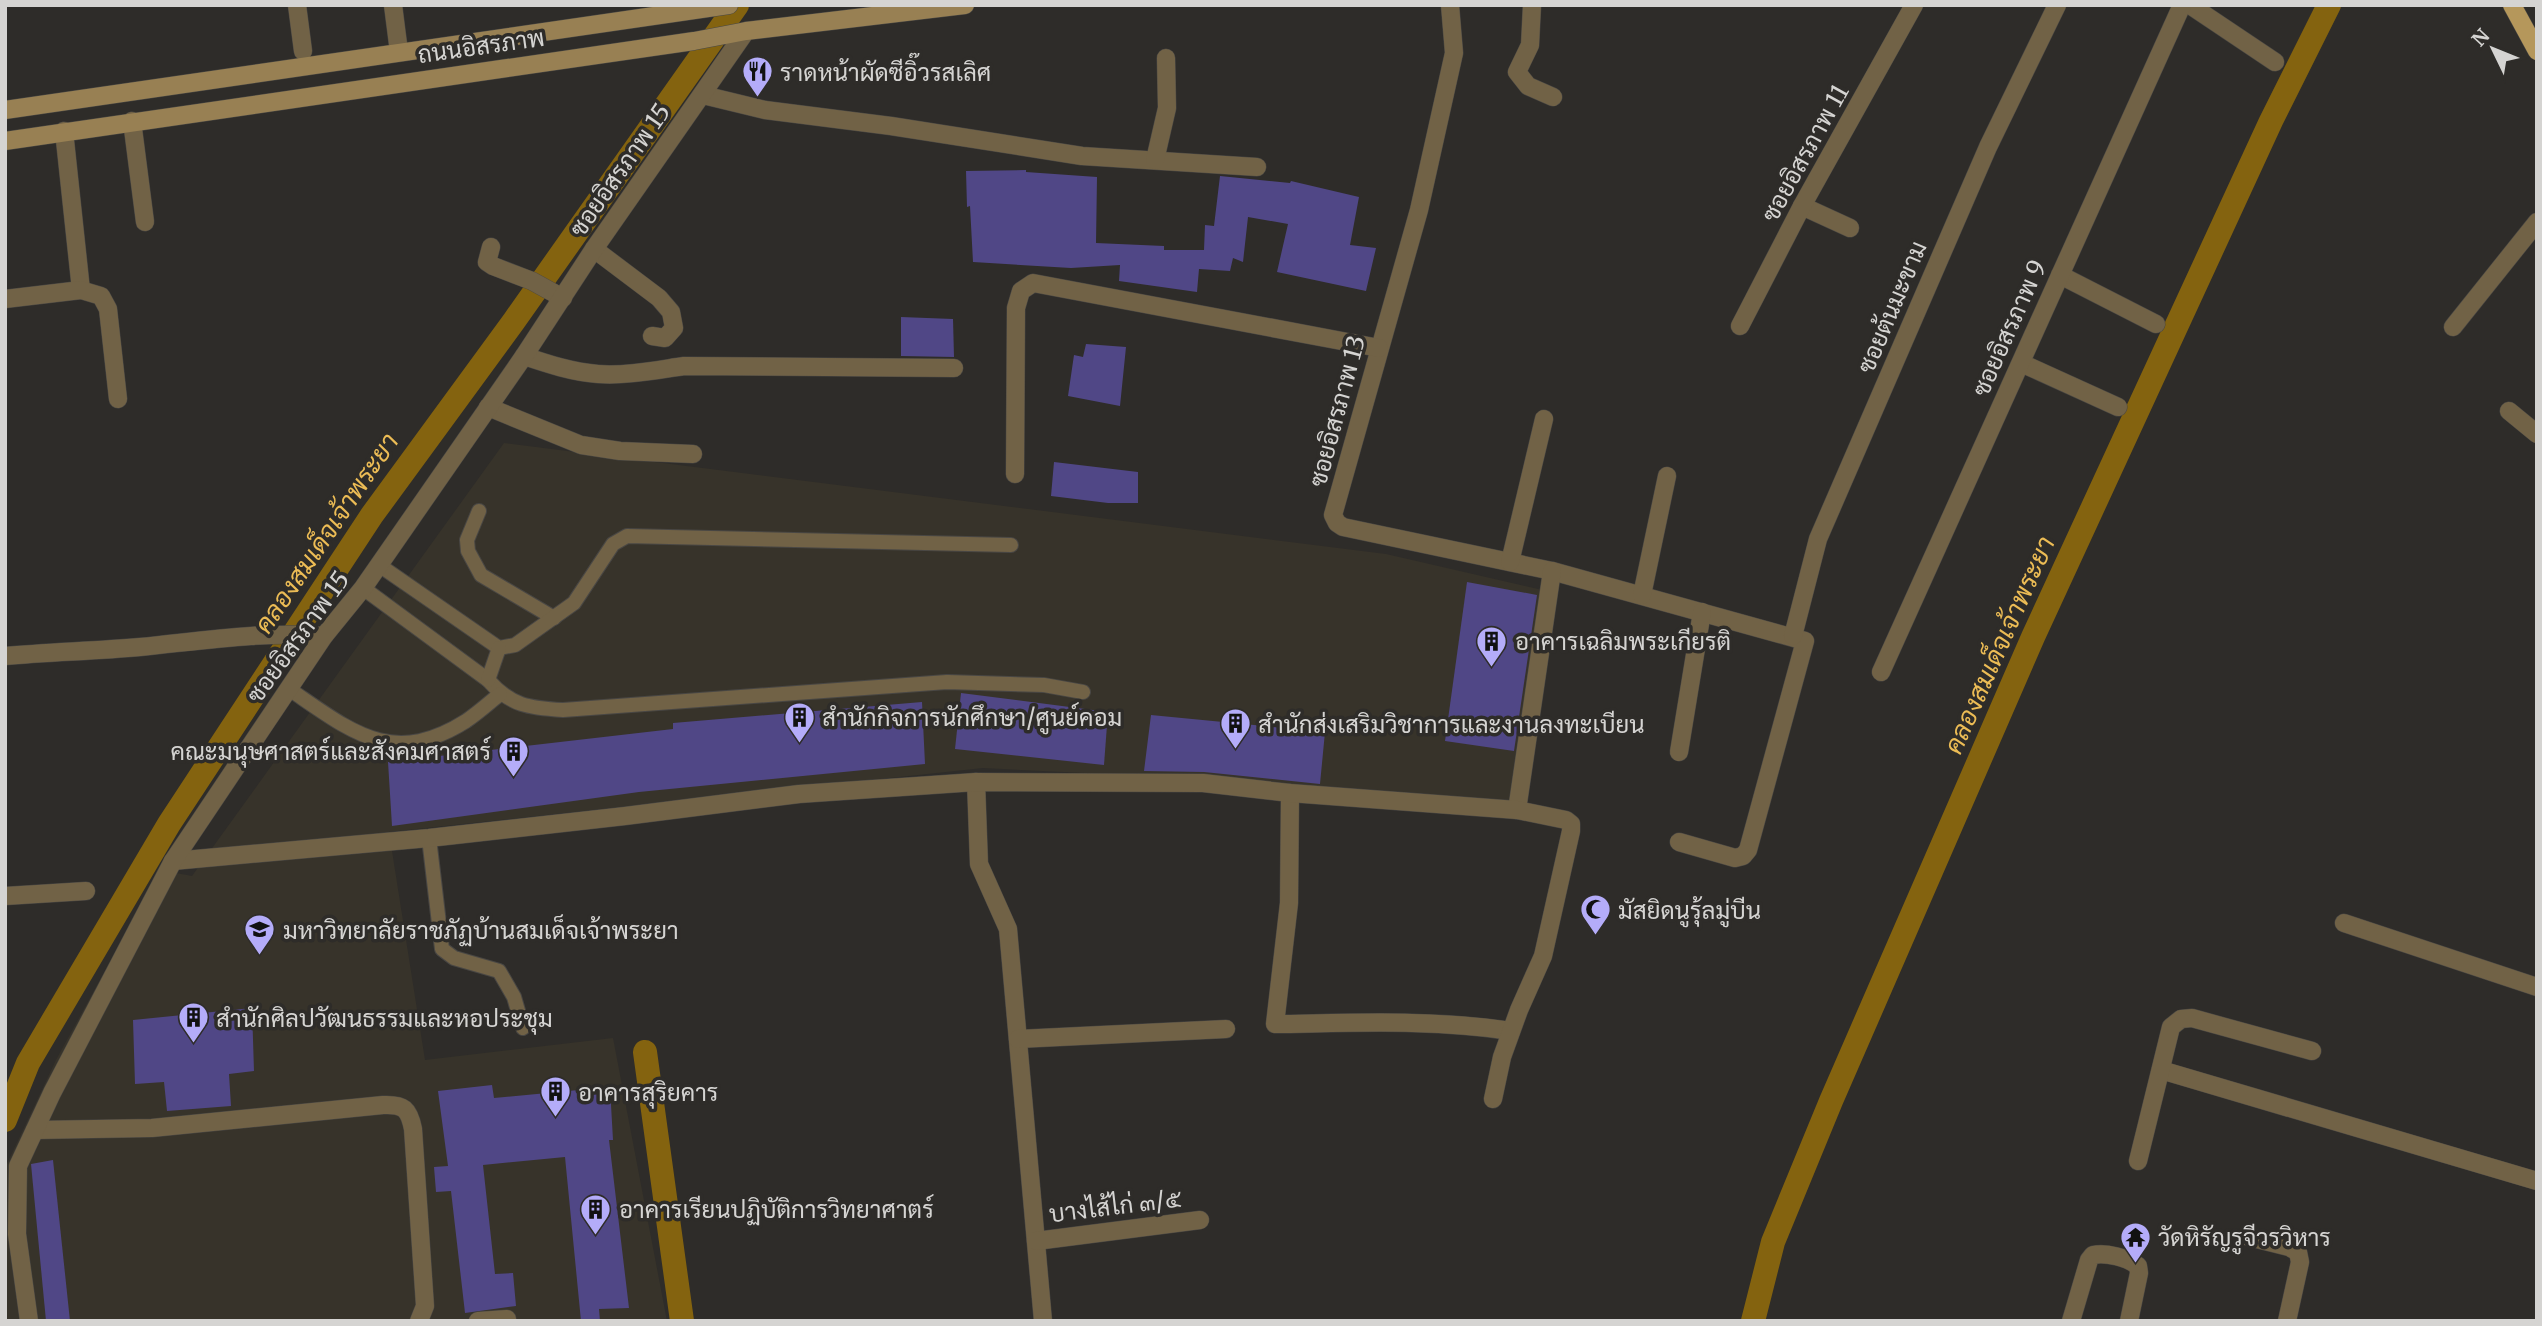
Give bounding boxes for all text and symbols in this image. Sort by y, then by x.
north arrow [2458,14,2528,84]
street label: ถนนอิสรภาพ [416,22,546,70]
text: N [2467,24,2494,51]
place label: ราดหน้าผัดซีอิ๊วรสเลิศ [780,52,991,88]
restaurant icon: ราดหน้าผัดซีอิ๊วรสเลิศ [740,55,774,99]
street label: ซอยอิสรภาพ 11 [1754,79,1856,227]
street label: ซอยอิสรภาพ 15 [563,97,677,243]
street label: ซอยต้นมะขาม [1850,236,1934,378]
street label: ซอยอิสรภาพ 9 [1965,255,2053,401]
street label: ซอยอิสรภาพ 13 [1302,332,1372,490]
water label: คลองสมเด็จเจ้าพระยา [246,426,405,639]
water label: คลองสมเด็จเจ้าพระยา [1935,531,2062,759]
street label: ซอยอิสรภาพ 15 [240,565,356,709]
building icon: อาคารเฉลิมพระเกียรติ [1475,624,1509,668]
place label: อาคารเฉลิมพระเกียรติ [1515,626,1731,657]
building icon: สำนักกิจการนักศึกษา/ศูนย์คอม [782,700,816,744]
place label: สำนักกิจการนักศึกษา/ศูนย์คอม [822,702,1122,735]
building icon: สำนักส่งเสริมวิชาการและงานลงทะเบียน [1218,707,1252,751]
place label: สำนักส่งเสริมวิชาการและงานลงทะเบียน [1258,709,1645,740]
building icon: คณะมนุษศาสตร์และสังคมศาสตร์ [497,734,531,778]
place label: คณะมนุษศาสตร์และสังคมศาสตร์ [170,736,491,768]
mosque icon: มัสยิดนูรุ้ลมู่บีน [1578,893,1612,937]
place label: มัสยิดนูรุ้ลมู่บีน [1618,895,1761,928]
school or university icon: มหาวิทยาลัยราชภัฏบ้านสมเด็จเจ้าพระยา [243,913,277,957]
place label: มหาวิทยาลัยราชภัฏบ้านสมเด็จเจ้าพระยา [283,914,679,947]
building icon: สำนักศิลปวัฒนธรรมและหอประชุม [176,1001,210,1045]
place label: สำนักศิลปวัฒนธรรมและหอประชุม [216,1003,553,1035]
building icon: อาคารสุริยคาร [538,1075,572,1119]
place label: อาคารสุริยคาร [578,1077,718,1109]
street label: บางไส้ไก่ ๓/๕ [1047,1182,1183,1229]
building icon: อาคารเรียนปฏิบัติการวิทยาศาตร์ [579,1192,613,1236]
place label: อาคารเรียนปฏิบัติการวิทยาศาตร์ [619,1194,934,1226]
temple icon: วัดหิรัญรูจีวรวิหาร [2118,1220,2152,1264]
place label: วัดหิรัญรูจีวรวิหาร [2158,1222,2331,1255]

